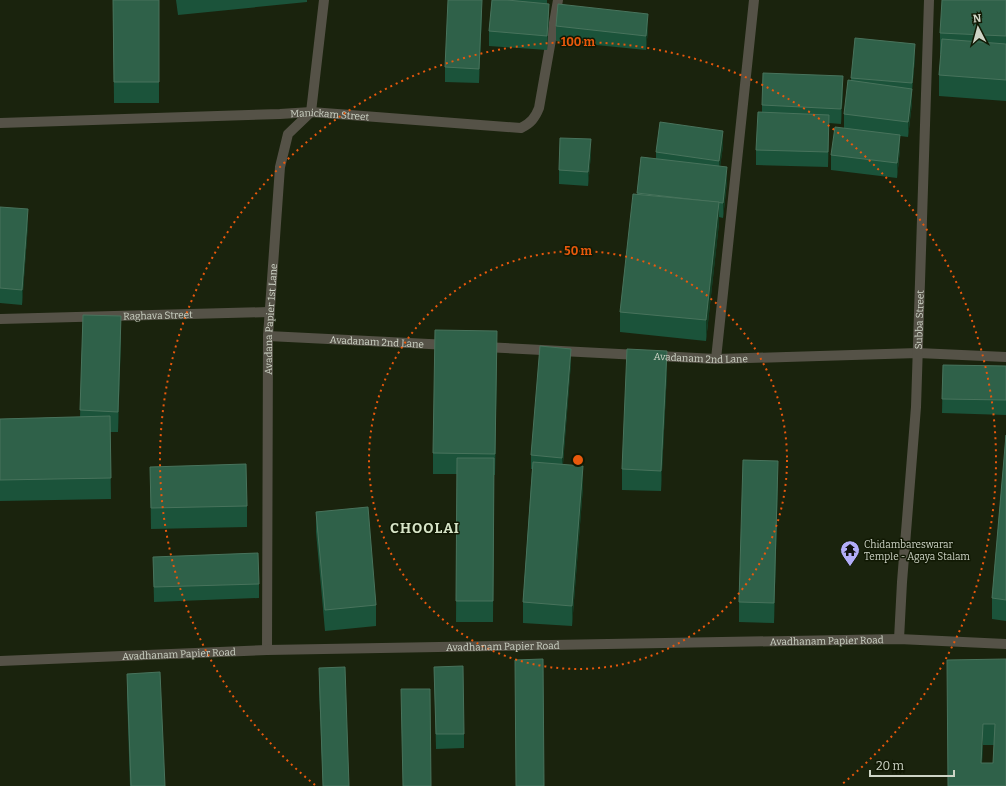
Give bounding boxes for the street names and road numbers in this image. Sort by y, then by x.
street label: Manickam Street [290,107,370,123]
street label: Avadana Papier 1st Lane [263,263,280,375]
street label: Subba Street [913,289,927,350]
street label: Raghava Street [123,309,193,323]
street label: Avadanam 2nd Lane [329,334,424,351]
street label: Avadanam 2nd Lane [653,351,748,366]
street label: Avadhanam Papier Road [770,634,884,648]
street label: Avadhanam Papier Road [446,640,560,654]
street label: Avadhanam Papier Road [122,646,236,663]

